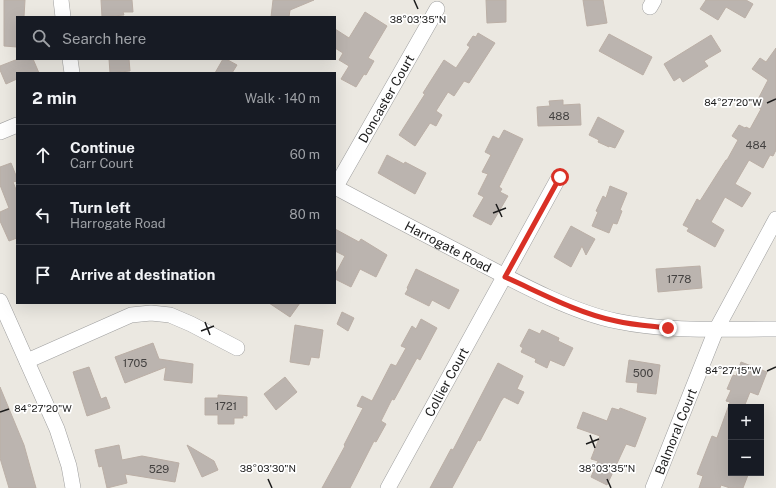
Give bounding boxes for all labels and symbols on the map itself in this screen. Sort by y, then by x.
text: 38°03'35"N [390,13,446,25]
street label: Doncaster Court [355,52,417,145]
text: 84°27'20"W [704,96,762,108]
house number: 488 [548,110,570,122]
house number: 484 [746,139,767,151]
route start [551,168,569,186]
street label: Harrogate Road [402,218,494,275]
house number: 1778 [667,273,691,285]
route end [659,319,677,337]
street label: Collier Court [421,345,471,419]
house number: 1705 [123,357,147,369]
text: 84°27'15"W [705,364,762,376]
house number: 500 [633,367,653,379]
street label: Balmoral Court [652,386,700,477]
house number: 1721 [215,400,237,412]
text: 84°27'20"W [14,402,72,414]
text: 38°03'30"N [240,462,296,474]
text: 38°03'35"N [579,462,635,474]
house number: 529 [149,463,169,475]

